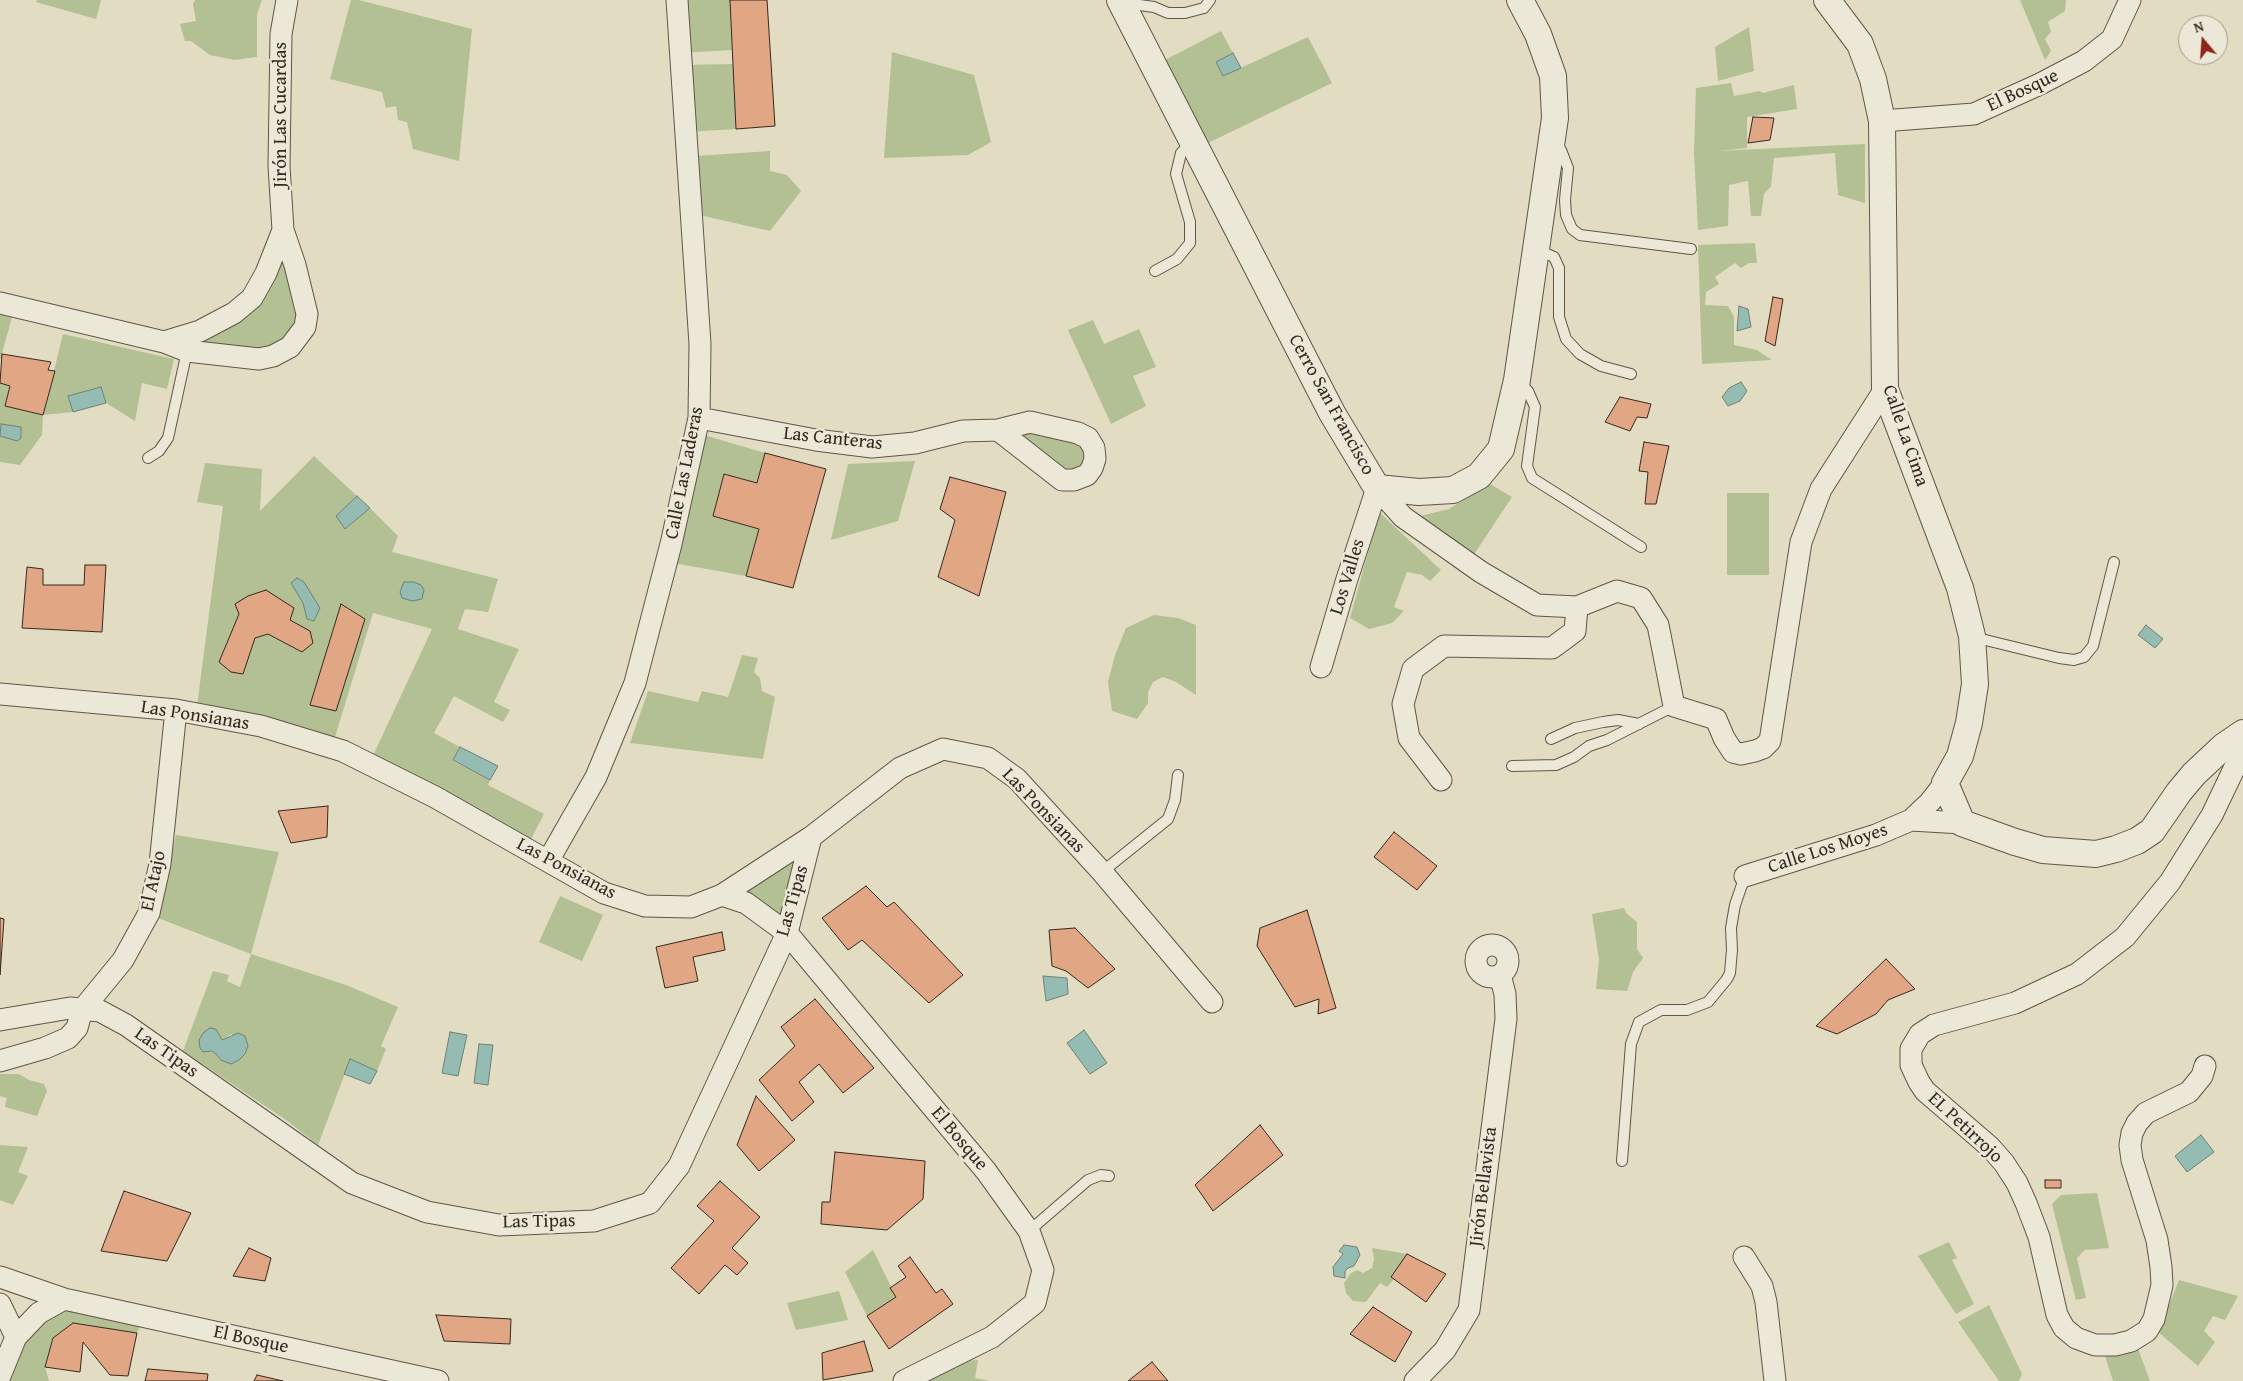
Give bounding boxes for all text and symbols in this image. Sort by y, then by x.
north arrow [2178,15,2228,65]
text: N [2191,16,2206,38]
street label: Jirón Las Cucardas [270,42,292,188]
street label: El Bosque [1984,65,2062,117]
street label: Cerro San Francisco [1283,331,1379,479]
street label: Calle La Cima [1877,382,1933,490]
street label: Calle Las Laderas [661,405,709,541]
street label: Las Canteras [782,422,884,456]
street label: Los Valles [1326,536,1370,618]
street label: Las Ponsianas [139,696,251,736]
street label: Las Ponsianas [997,764,1089,858]
street label: Calle Los Moyes [1765,819,1891,879]
street label: Las Ponsianas [512,833,620,905]
street label: El Atajo [136,849,172,913]
street label: Las Tipas [772,863,814,939]
street label: Las Tipas [130,1023,202,1083]
street label: EL Petirrojo [1923,1088,2007,1168]
street label: El Bosque [926,1102,992,1176]
street label: Jirón Bellavista [1465,1126,1503,1248]
street label: Las Tipas [502,1210,576,1234]
street label: El Bosque [211,1321,291,1359]

